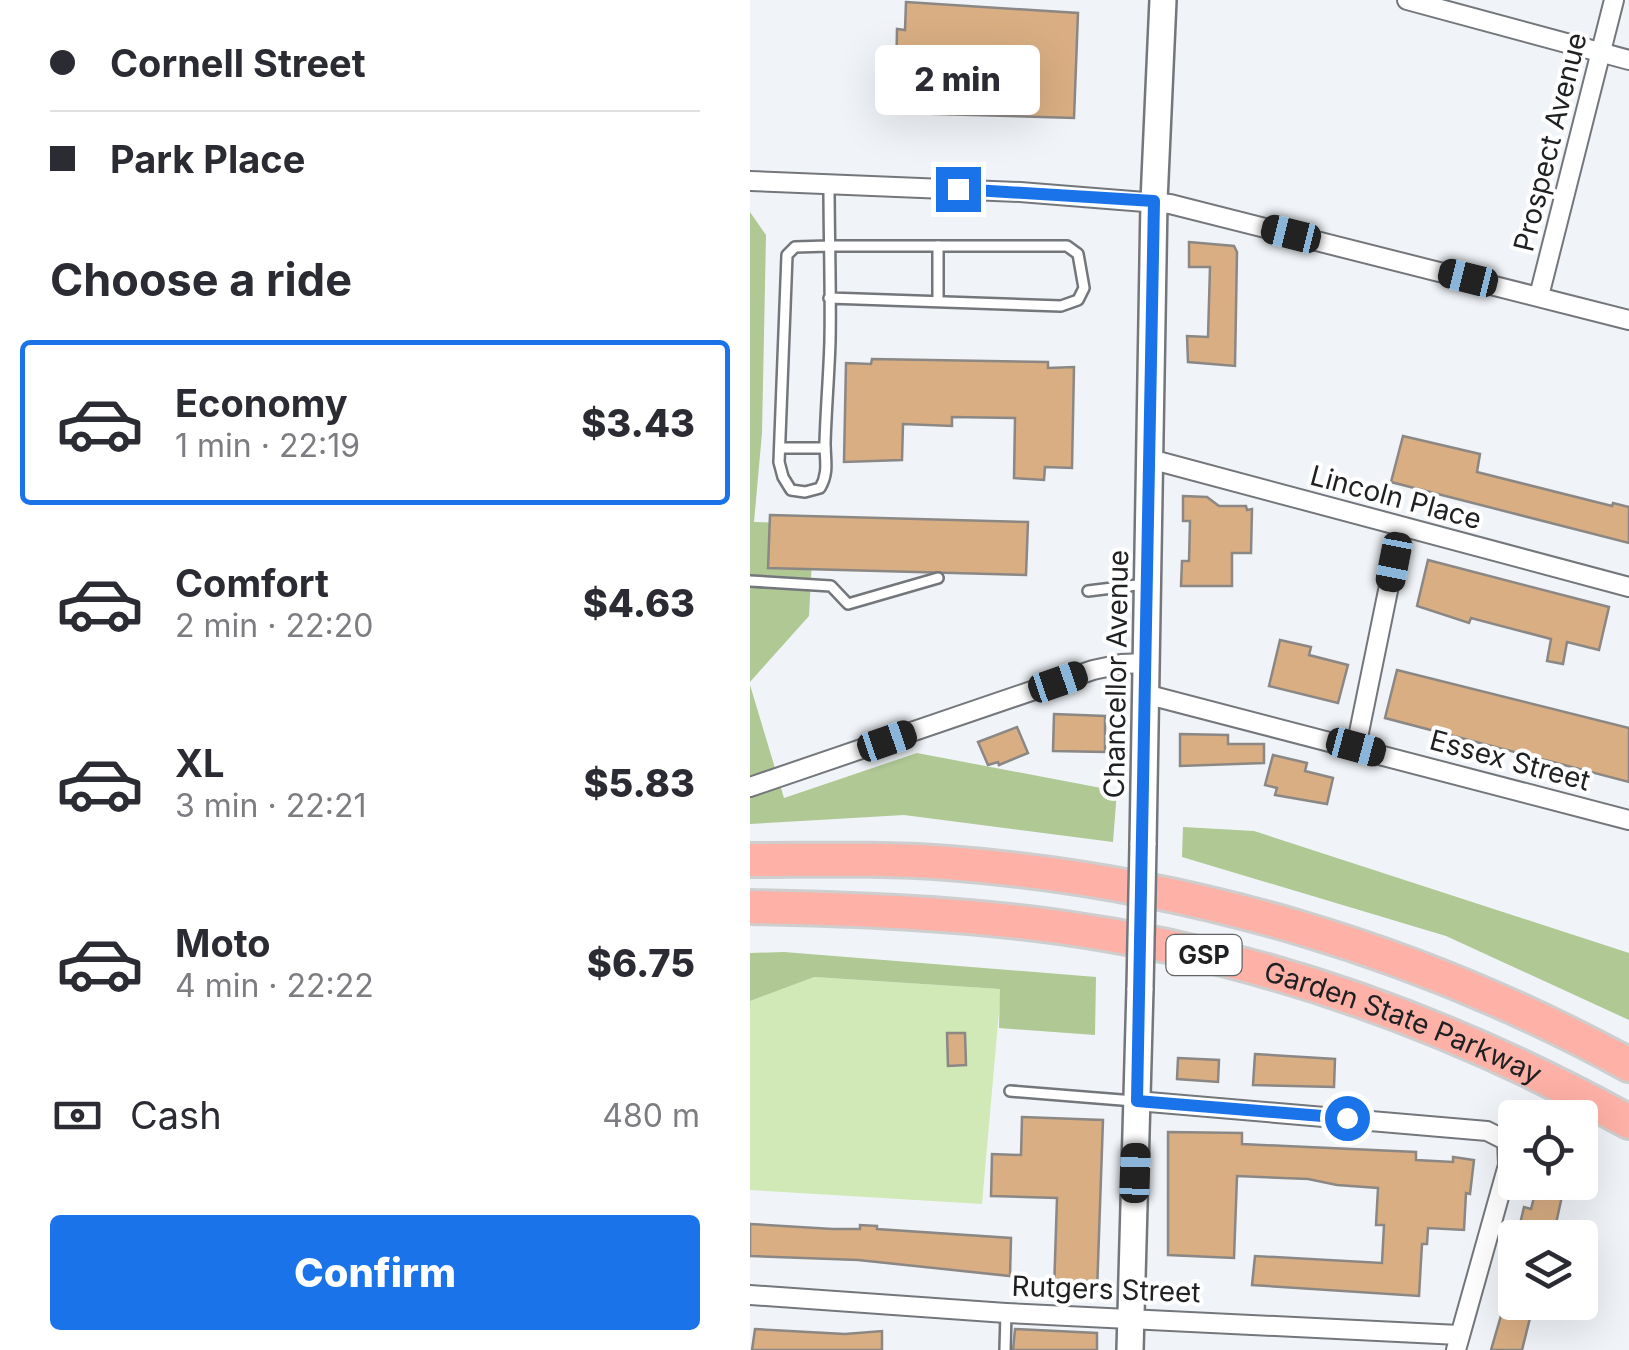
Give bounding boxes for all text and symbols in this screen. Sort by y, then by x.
street label: Prospect Avenue [1506,29,1594,255]
text: Cornell Street [110,40,366,86]
callout: 2 min [876,44,1040,114]
text: 2 min [914,60,1001,99]
text: Park Place [110,136,305,182]
route end [936,167,981,212]
car [1258,212,1324,256]
text: Choose a ride [50,252,352,307]
car [1435,256,1501,300]
icon: car [55,378,145,468]
text: Economy [175,380,348,426]
text: $3.43 [581,400,695,446]
text: 1 min · 22:19 [175,426,360,465]
street label: Lincoln Place [1307,458,1485,536]
car [1374,530,1414,594]
street label: Chancellor Avenue [1097,549,1135,799]
icon: car [55,558,145,648]
text: Comfort [175,560,329,606]
text: $4.63 [583,580,695,626]
text: 2 min · 22:20 [175,606,373,645]
car [1025,658,1091,706]
car [854,717,920,765]
street label: Essex Street [1426,722,1594,798]
car [1323,725,1389,769]
icon: car [55,738,145,828]
text: XL [175,740,225,786]
text: $5.83 [584,760,695,806]
text: 3 min · 22:21 [175,786,366,825]
icon: car [55,918,145,1008]
text: Moto [175,920,271,966]
road number: GSP [1166,935,1242,975]
text: $6.75 [587,940,695,986]
street label: Garden State Parkway [1260,954,1547,1091]
text: 4 min · 22:22 [175,966,374,1005]
icon: cash [50,1088,105,1143]
text: Cash [130,1092,222,1138]
text: 480 m [602,1096,700,1135]
route start [1325,1096,1370,1141]
map controls [1498,1100,1598,1320]
button: locate [1498,1100,1598,1200]
car [1119,1142,1151,1204]
button: Confirm [50,1215,700,1330]
button: layers [1498,1220,1598,1320]
street label: Rutgers Street [1011,1269,1201,1309]

